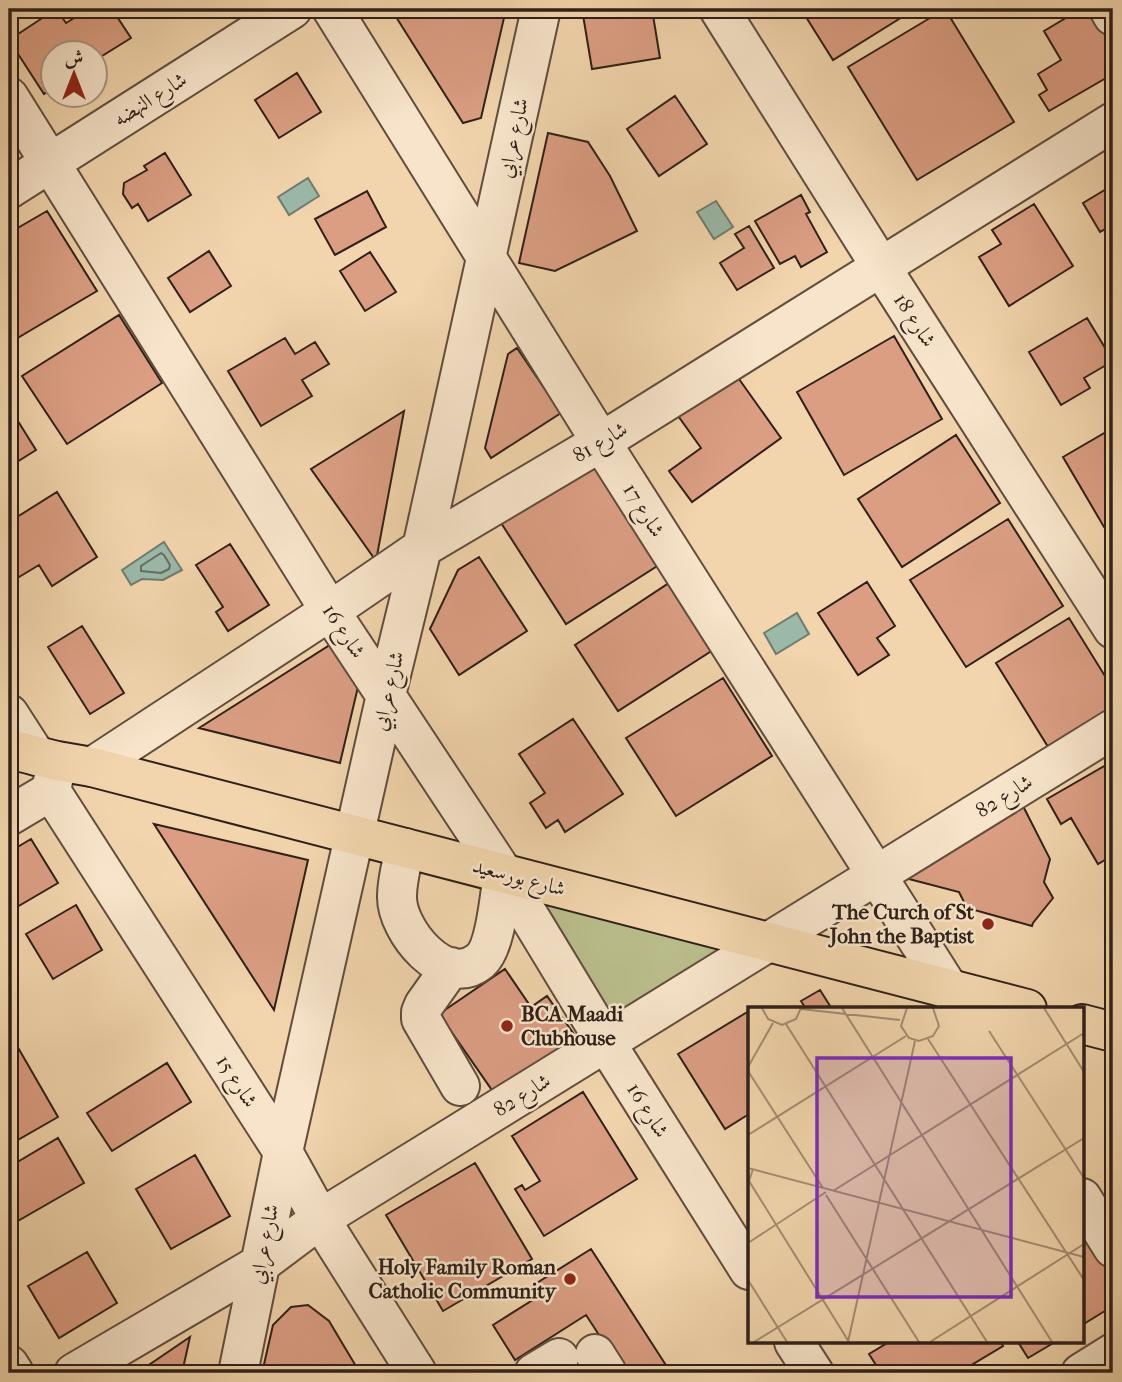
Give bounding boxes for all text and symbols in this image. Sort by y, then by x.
north arrow [38,38,108,108]
text: ش [65,47,83,69]
street label: شارع النهضه [109,67,194,136]
street label: شارع عرابي [493,96,539,181]
street label: شارع 18 [884,289,941,355]
street label: شارع 81 [569,417,635,473]
street label: شارع 17 [613,479,670,544]
street label: شارع 16 [313,599,370,666]
street label: شارع عرابي [367,649,415,734]
street label: شارع 82 [971,769,1040,828]
street label: شارع بورسعيد [468,853,568,907]
place label: The Curch of St John the Baptist [828,900,974,948]
marker: The Curch of St John the Baptist [980,916,996,932]
place label: BCA Maadi Clubhouse [521,1002,624,1050]
inset map [748,1007,1084,1344]
marker: BCA Maadi Clubhouse [499,1018,515,1034]
street label: شارع 15 [206,1050,263,1115]
street label: شارع 82 [489,1068,558,1127]
street label: شارع 16 [617,1078,674,1145]
street label: شارع عرابي [245,1202,289,1287]
place label: Holy Family Roman Catholic Community [369,1255,558,1303]
marker: Holy Family Roman Catholic Community [562,1271,578,1287]

